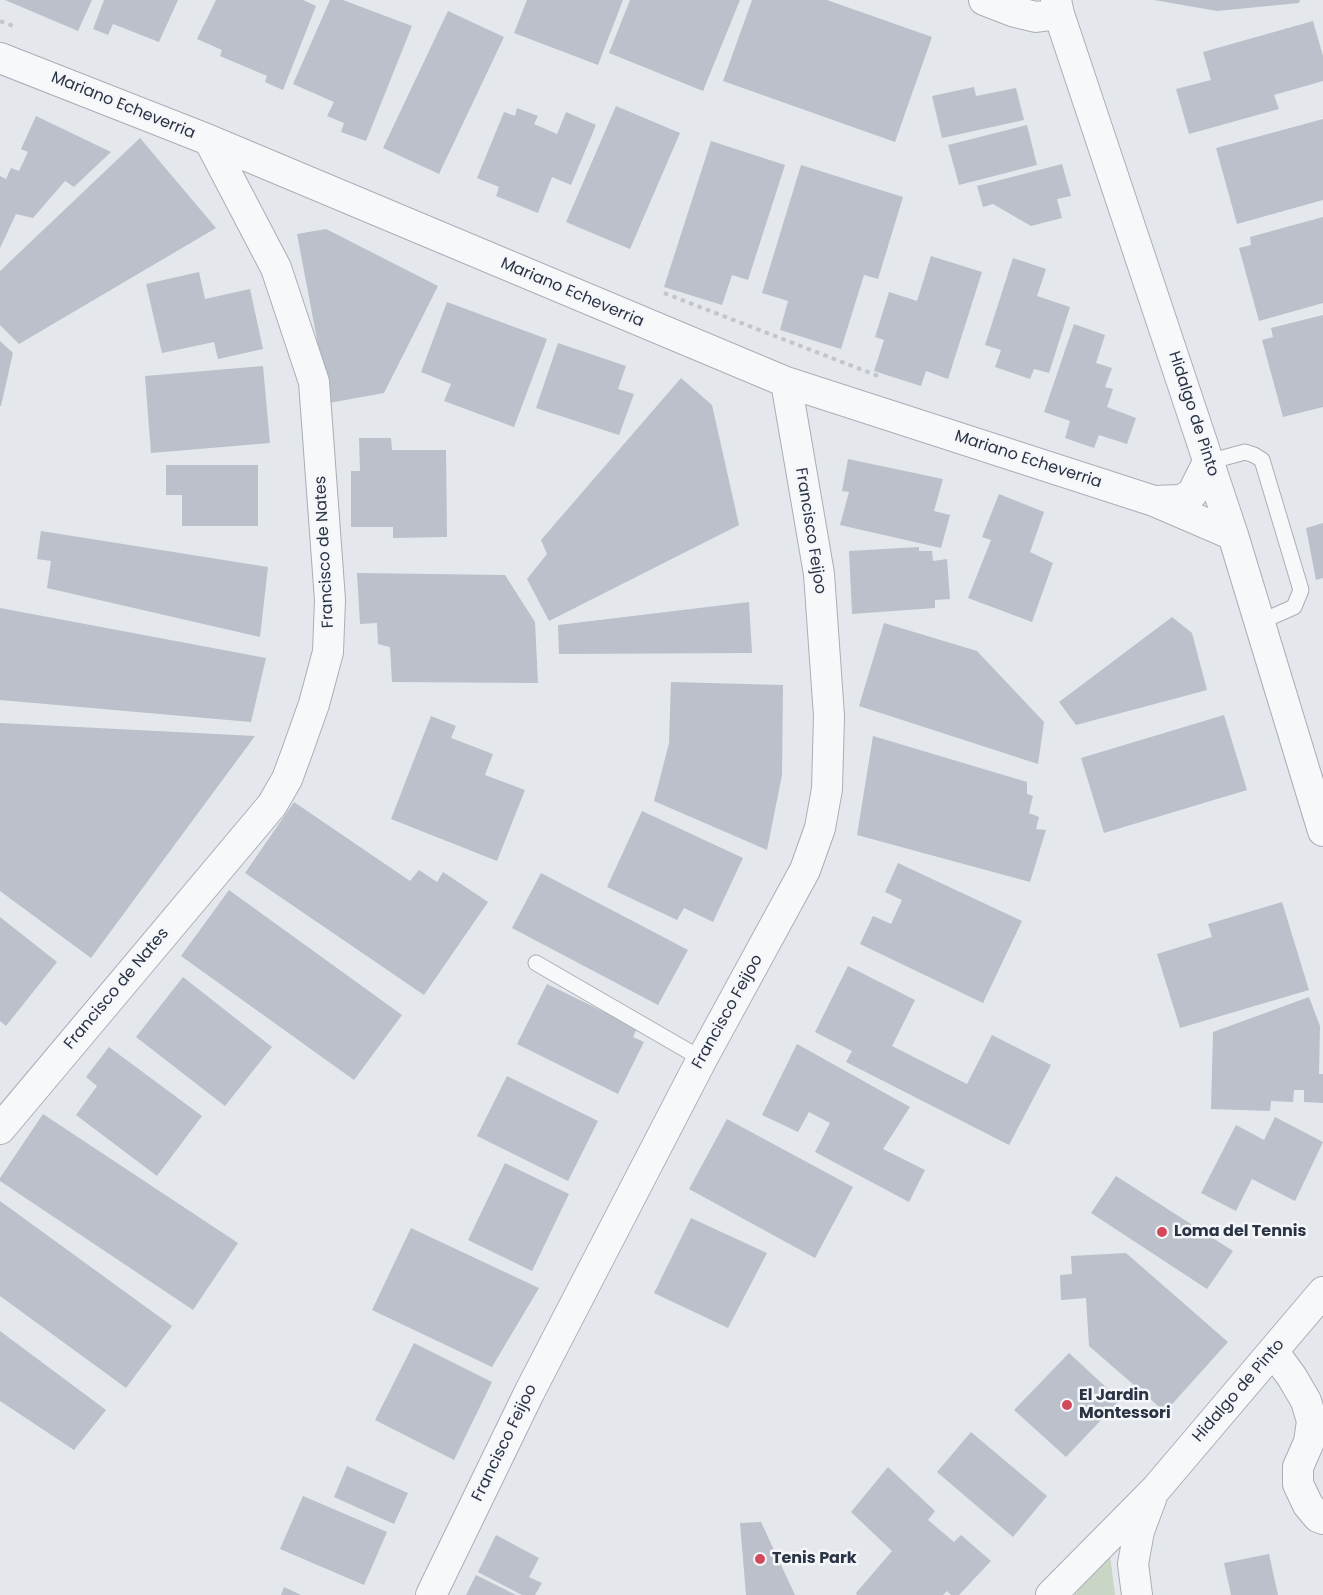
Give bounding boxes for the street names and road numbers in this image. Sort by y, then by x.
street label: Mariano Echeverria [48,68,198,144]
street label: Mariano Echeverria [497,254,647,332]
street label: Hidalgo de Pinto [1164,349,1222,479]
street label: Mariano Echeverria [952,427,1104,493]
street label: Francisco Feijoo [791,466,829,596]
street label: Francisco de Nates [311,475,339,629]
street label: Francisco de Nates [61,924,173,1054]
street label: Francisco Feijoo [689,952,767,1072]
street label: Hidalgo de Pinto [1189,1335,1289,1447]
street label: Francisco Feijoo [468,1381,542,1505]

